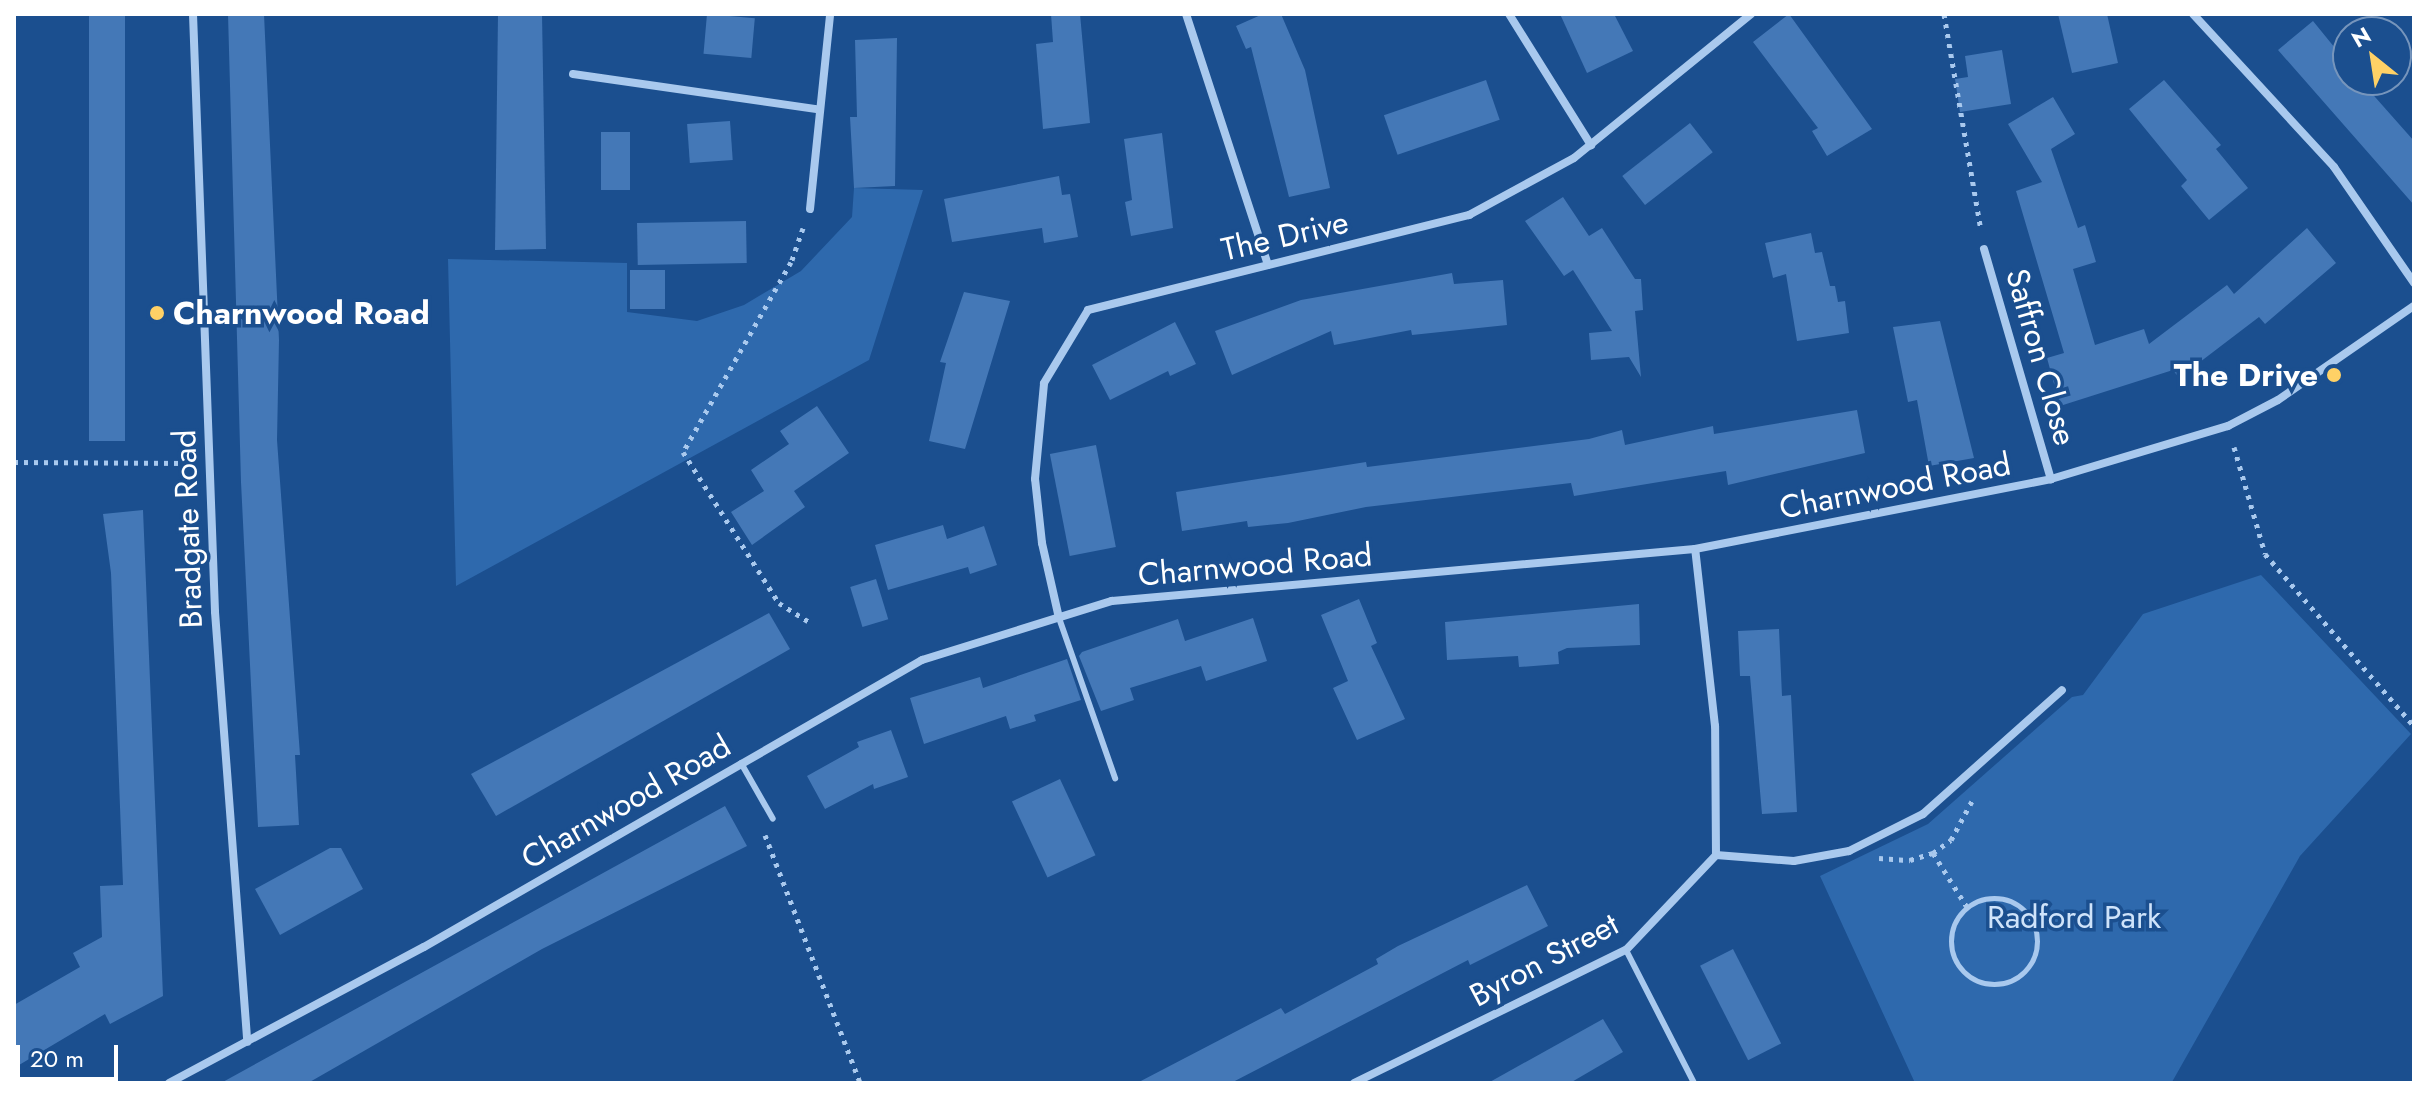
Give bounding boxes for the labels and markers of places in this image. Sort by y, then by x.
place label: Charnwood Road [173,294,430,332]
marker: Charnwood Road [148,304,166,322]
place label: The Drive [2174,356,2318,394]
marker: The Drive [2325,366,2343,384]

